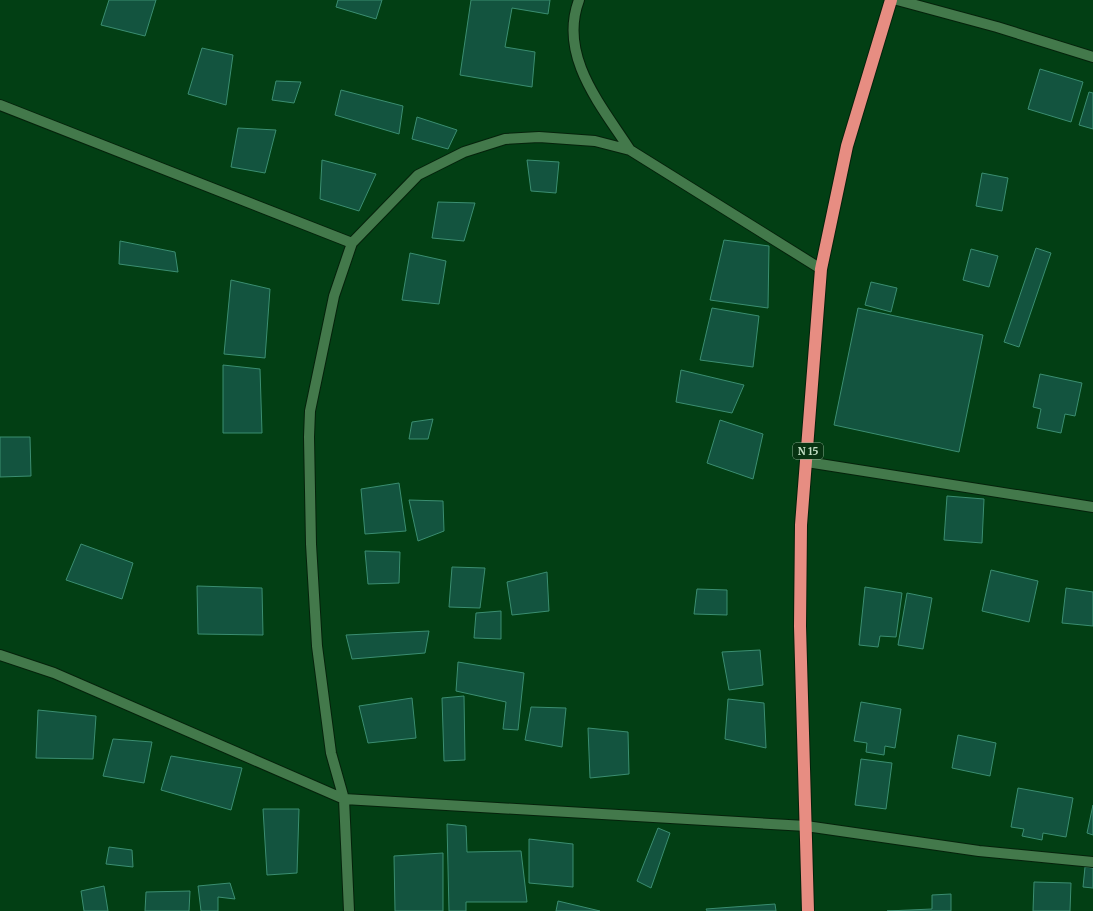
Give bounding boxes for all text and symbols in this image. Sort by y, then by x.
road number: N 15 [793,443,823,459]

